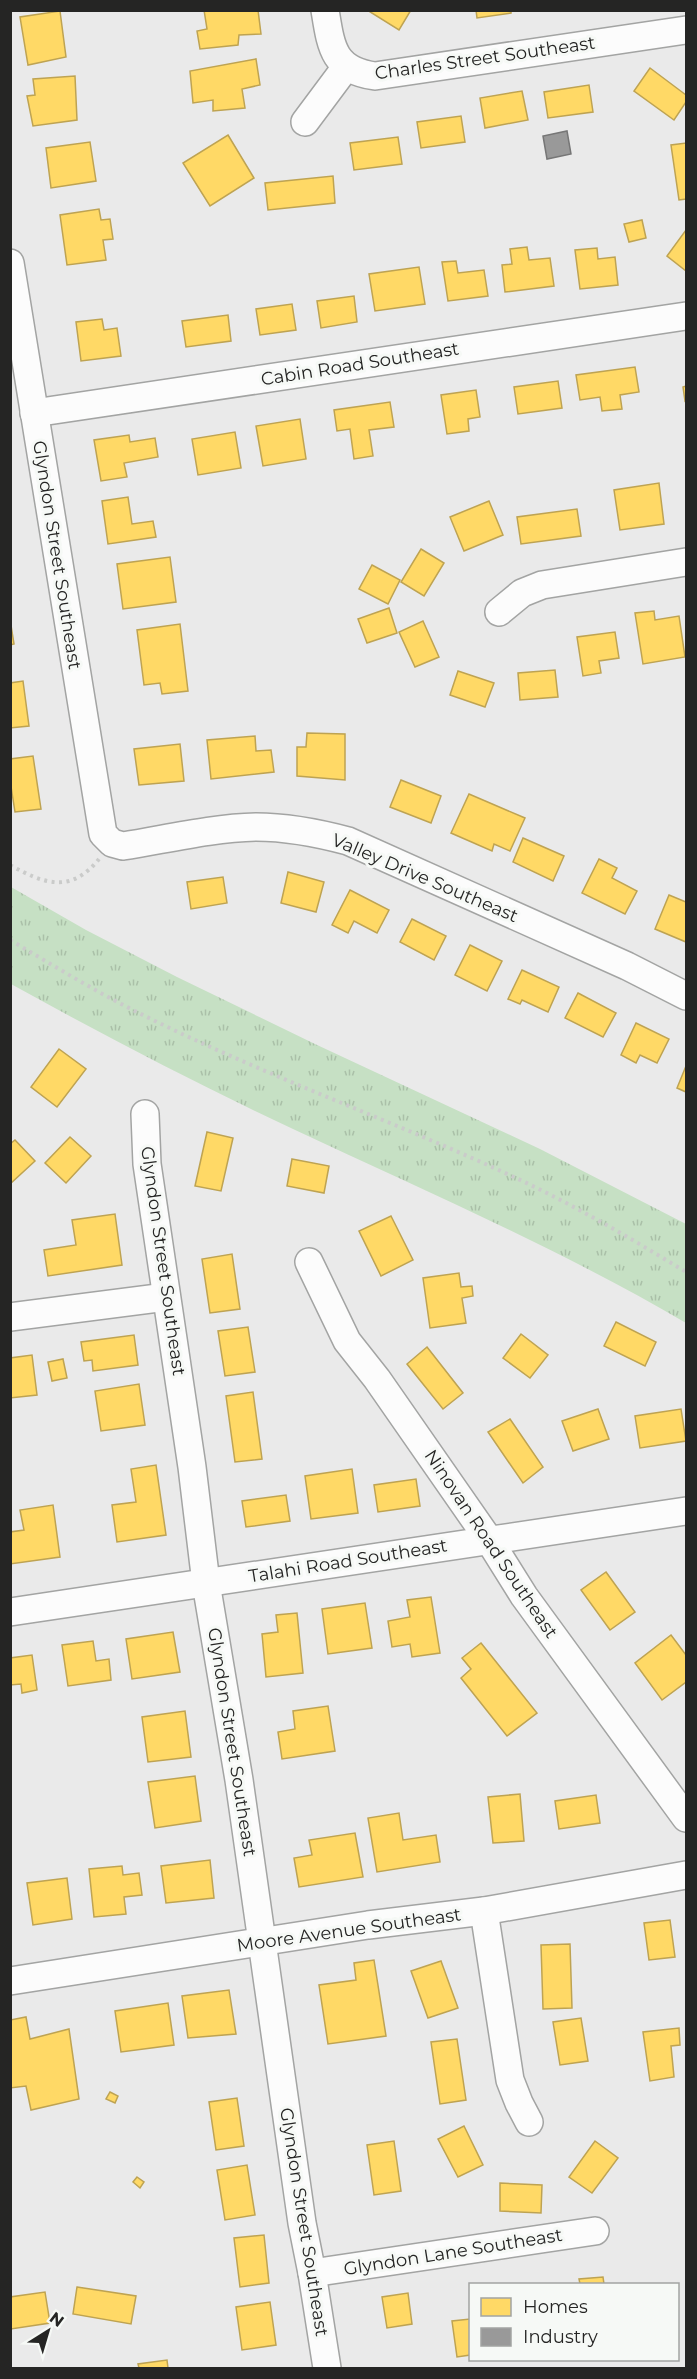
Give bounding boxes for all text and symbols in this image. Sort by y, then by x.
street label: Charles Street Southeast [373,32,597,84]
street label: Cabin Road Southeast [259,337,461,391]
street label: Glyndon Street Southeast [28,439,86,671]
street label: Valley Drive Southeast [329,829,521,927]
street label: Glyndon Street Southeast [136,1145,190,1377]
street label: Ninovan Road Southeast [420,1446,562,1642]
street label: Talahi Road Southeast [247,1534,449,1588]
street label: Glyndon Street Southeast [203,1626,261,1858]
street label: Moore Avenue Southeast [235,1903,463,1957]
street label: Glyndon Street Southeast [275,2106,333,2338]
street label: Glyndon Lane Southeast [342,2224,564,2280]
legend [469,2283,679,2361]
text: Homes [523,2296,588,2318]
north arrow [18,2301,78,2361]
text: N [46,2308,68,2331]
text: Industry [523,2326,598,2348]

